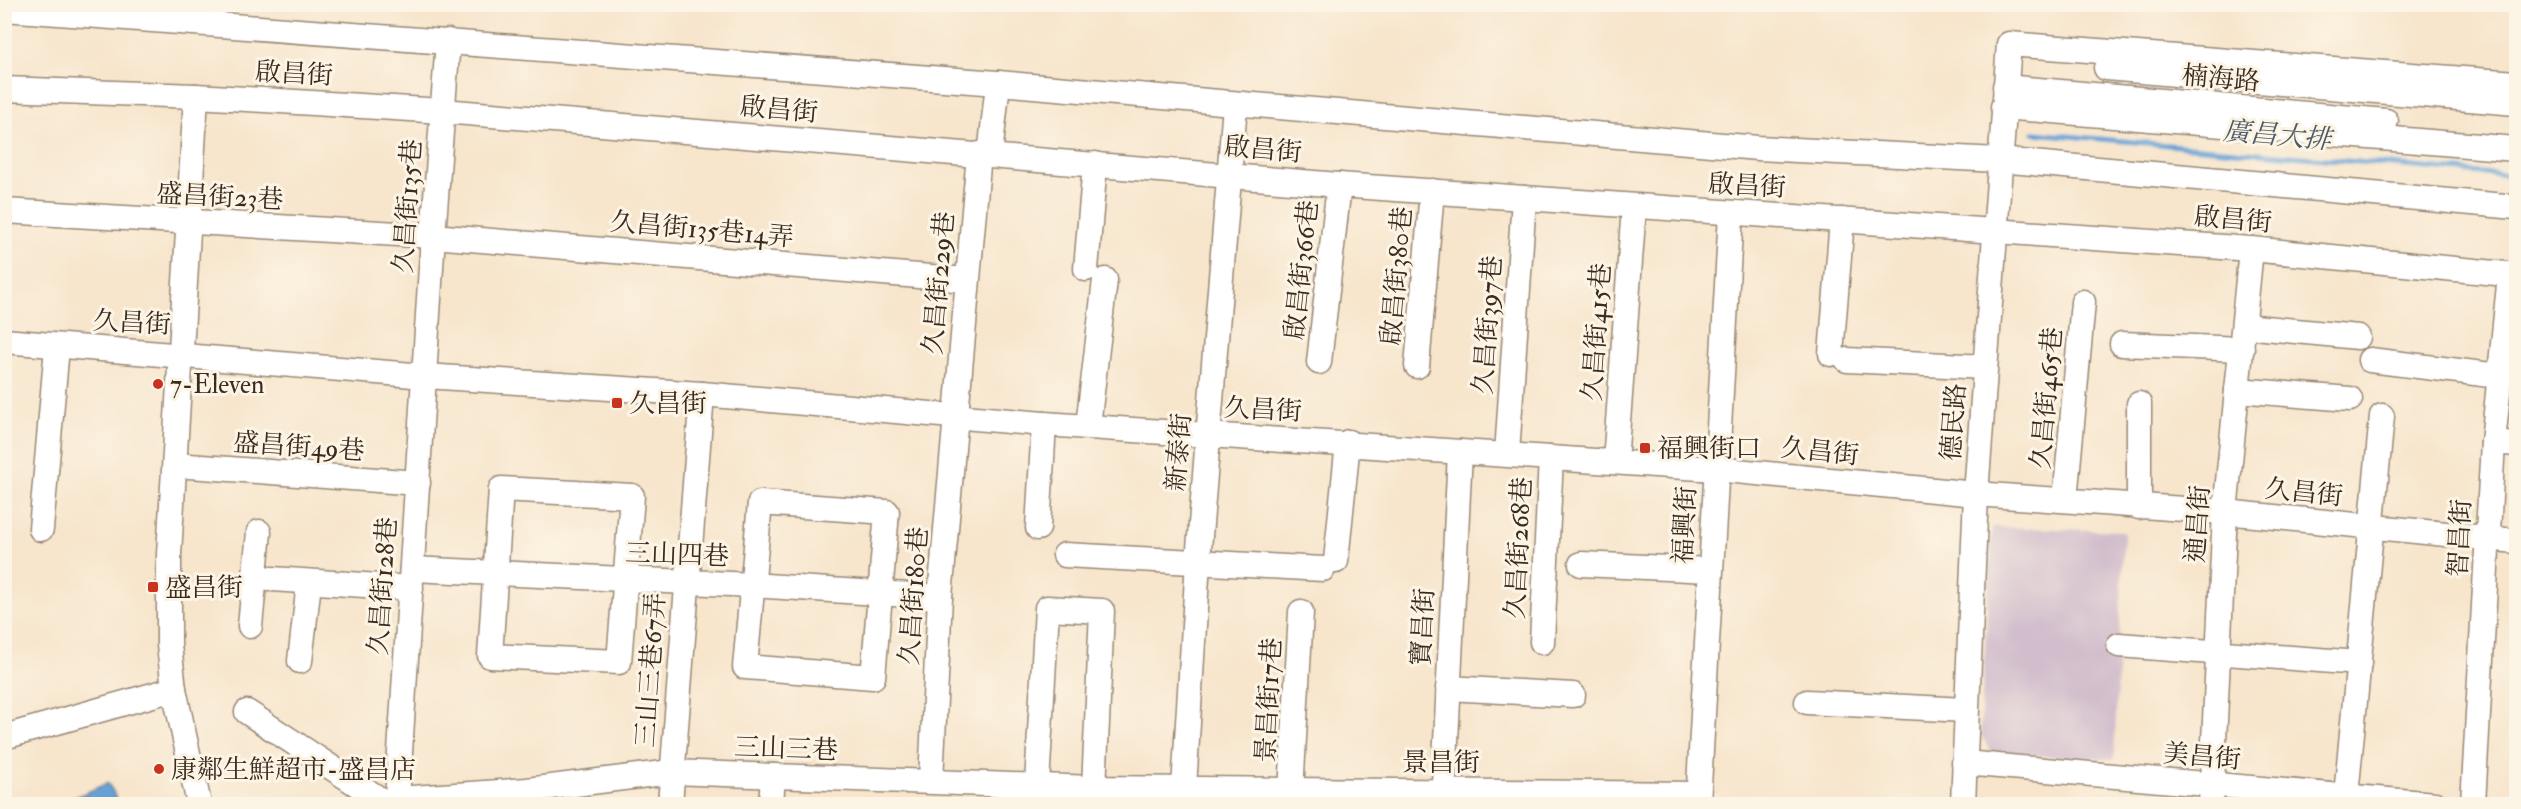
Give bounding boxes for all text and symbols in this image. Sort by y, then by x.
street label: 啟昌街 [254,56,334,92]
street label: 楠海路 [2181,60,2261,98]
street label: 啟昌街 [739,91,819,129]
water label: 廣昌大排 [2222,114,2336,157]
street label: 啟昌街 [1223,131,1303,169]
street label: 久昌街135巷 [387,138,429,274]
street label: 啟昌街 [1707,168,1787,204]
street label: 盛昌街23巷 [156,178,284,216]
street label: 啟昌街366巷 [1279,199,1325,341]
street label: 啟昌街 [2193,201,2273,239]
street label: 啟昌街380巷 [1375,205,1419,347]
street label: 久昌街135巷14弄 [609,206,795,254]
street label: 久昌街229巷 [917,210,961,356]
street label: 久昌街397巷 [1467,255,1509,396]
street label: 久昌街415巷 [1576,262,1618,402]
street label: 久昌街 [92,305,172,341]
street label: 久昌街465巷 [2025,326,2069,470]
place label: 7-Eleven [170,369,264,401]
marker: 7-Eleven [151,377,165,391]
street label: 德民路 [1935,382,1973,462]
place label: 久昌街 [629,388,707,420]
street label: 久昌街 [1223,392,1303,428]
marker: 久昌街 [610,396,624,410]
street label: 新泰街 [1160,412,1198,492]
street label: 盛昌街49巷 [232,426,366,468]
street label: 久昌街 [1779,432,1860,472]
place label: 福興街口 [1657,433,1761,465]
marker: 福興街口 [1638,441,1652,455]
street label: 久昌街 [2263,473,2344,513]
street label: 久昌街268巷 [1499,476,1539,620]
street label: 通昌街 [2179,484,2217,564]
street label: 福興街 [1667,485,1703,565]
street label: 智昌街 [2442,498,2478,578]
street label: 久昌街128巷 [362,516,404,656]
street label: 久昌街180巷 [893,526,935,666]
street label: 三山四巷 [624,537,729,573]
place label: 盛昌街 [165,572,243,604]
marker: 盛昌街 [146,580,160,594]
street label: 寶昌街 [1405,587,1441,667]
street label: 三山三巷67弄 [630,592,672,749]
street label: 景昌街17巷 [1250,637,1288,763]
street label: 三山三巷 [733,731,838,767]
street label: 美昌街 [2162,738,2242,776]
street label: 景昌街 [1402,747,1480,779]
place label: 康鄰生鮮超市-盛昌店 [171,754,416,786]
marker: 康鄰生鮮超市-盛昌店 [152,762,166,776]

